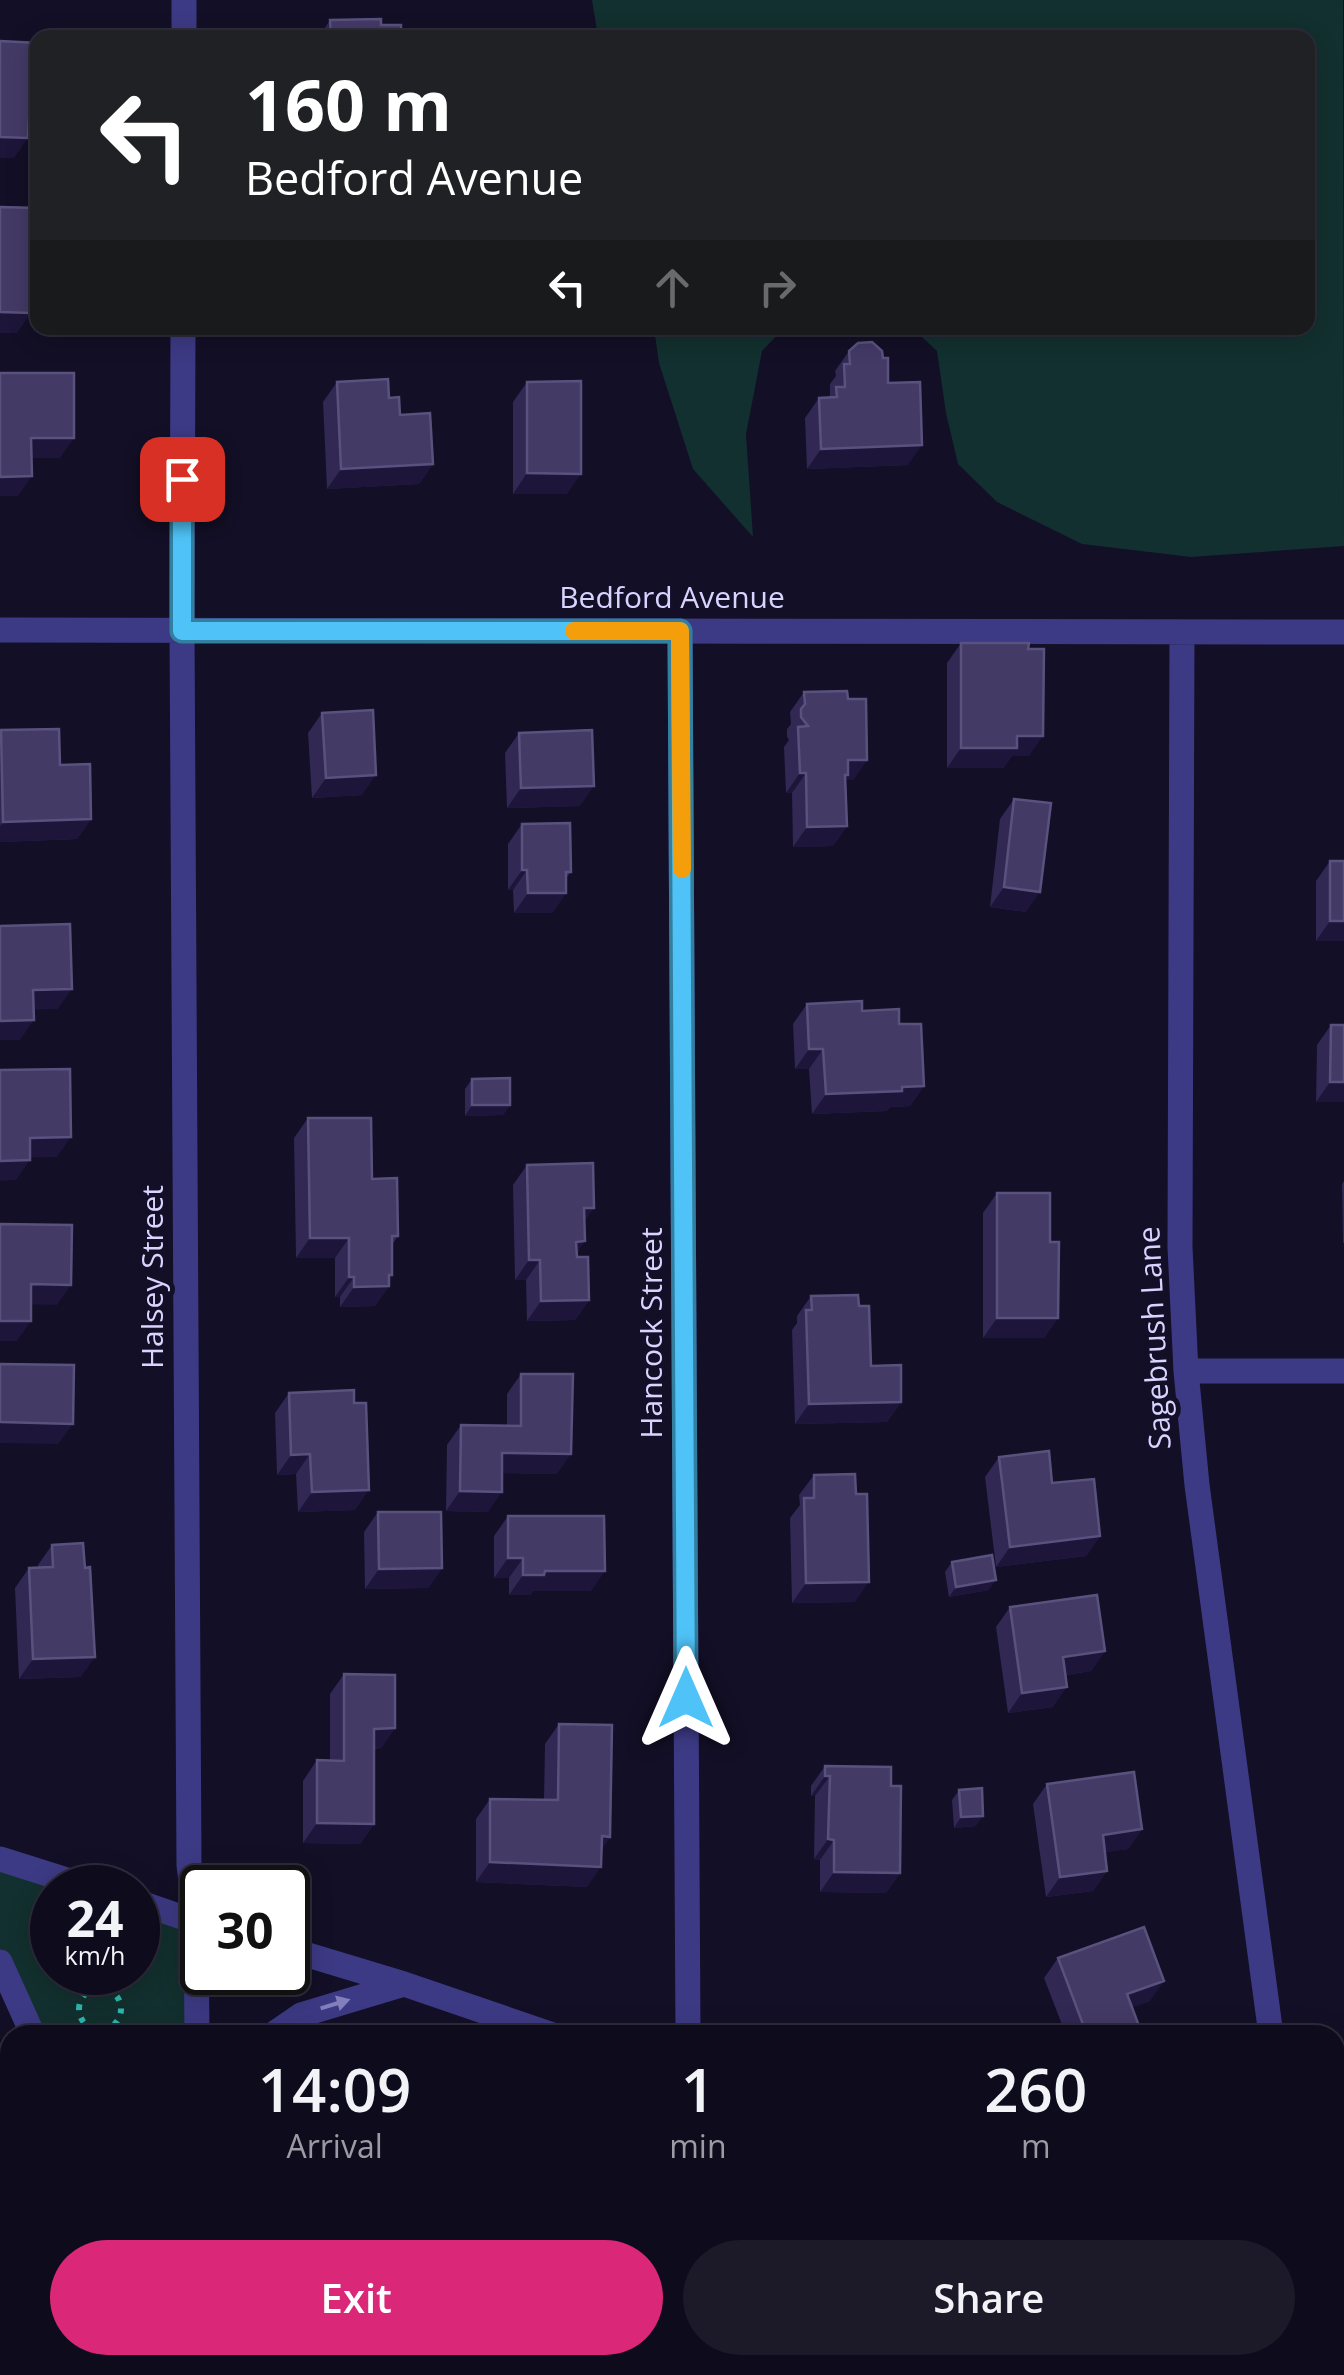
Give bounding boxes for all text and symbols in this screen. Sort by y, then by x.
text: 160 m [245,56,452,152]
icon: left [80,70,210,200]
text: Bedford Avenue [245,147,583,208]
icon: left [540,260,595,315]
icon: ahead [645,260,700,315]
icon: right [750,260,805,315]
pin [140,437,225,522]
icon: arrive [155,452,210,507]
street label: Bedford Avenue [559,576,785,617]
street label: Halsey Street [131,1185,172,1369]
street label: Sagebrush Lane [1127,1225,1180,1451]
street label: Hancock Street [630,1227,671,1439]
position arrow [634,1646,738,1750]
speed limit sign: 30 [180,1865,310,1995]
text: 24 [66,1884,124,1952]
text: km/h [65,1938,125,1972]
one-way arrow [321,1996,351,2011]
text: 14:09 [258,2048,411,2130]
text: 1 [681,2048,715,2130]
text: 260 [984,2048,1087,2130]
text: Arrival [286,2124,383,2167]
text: min [669,2124,727,2167]
text: m [1021,2124,1051,2167]
button: Exit [50,2240,663,2355]
button: Share [683,2240,1295,2355]

